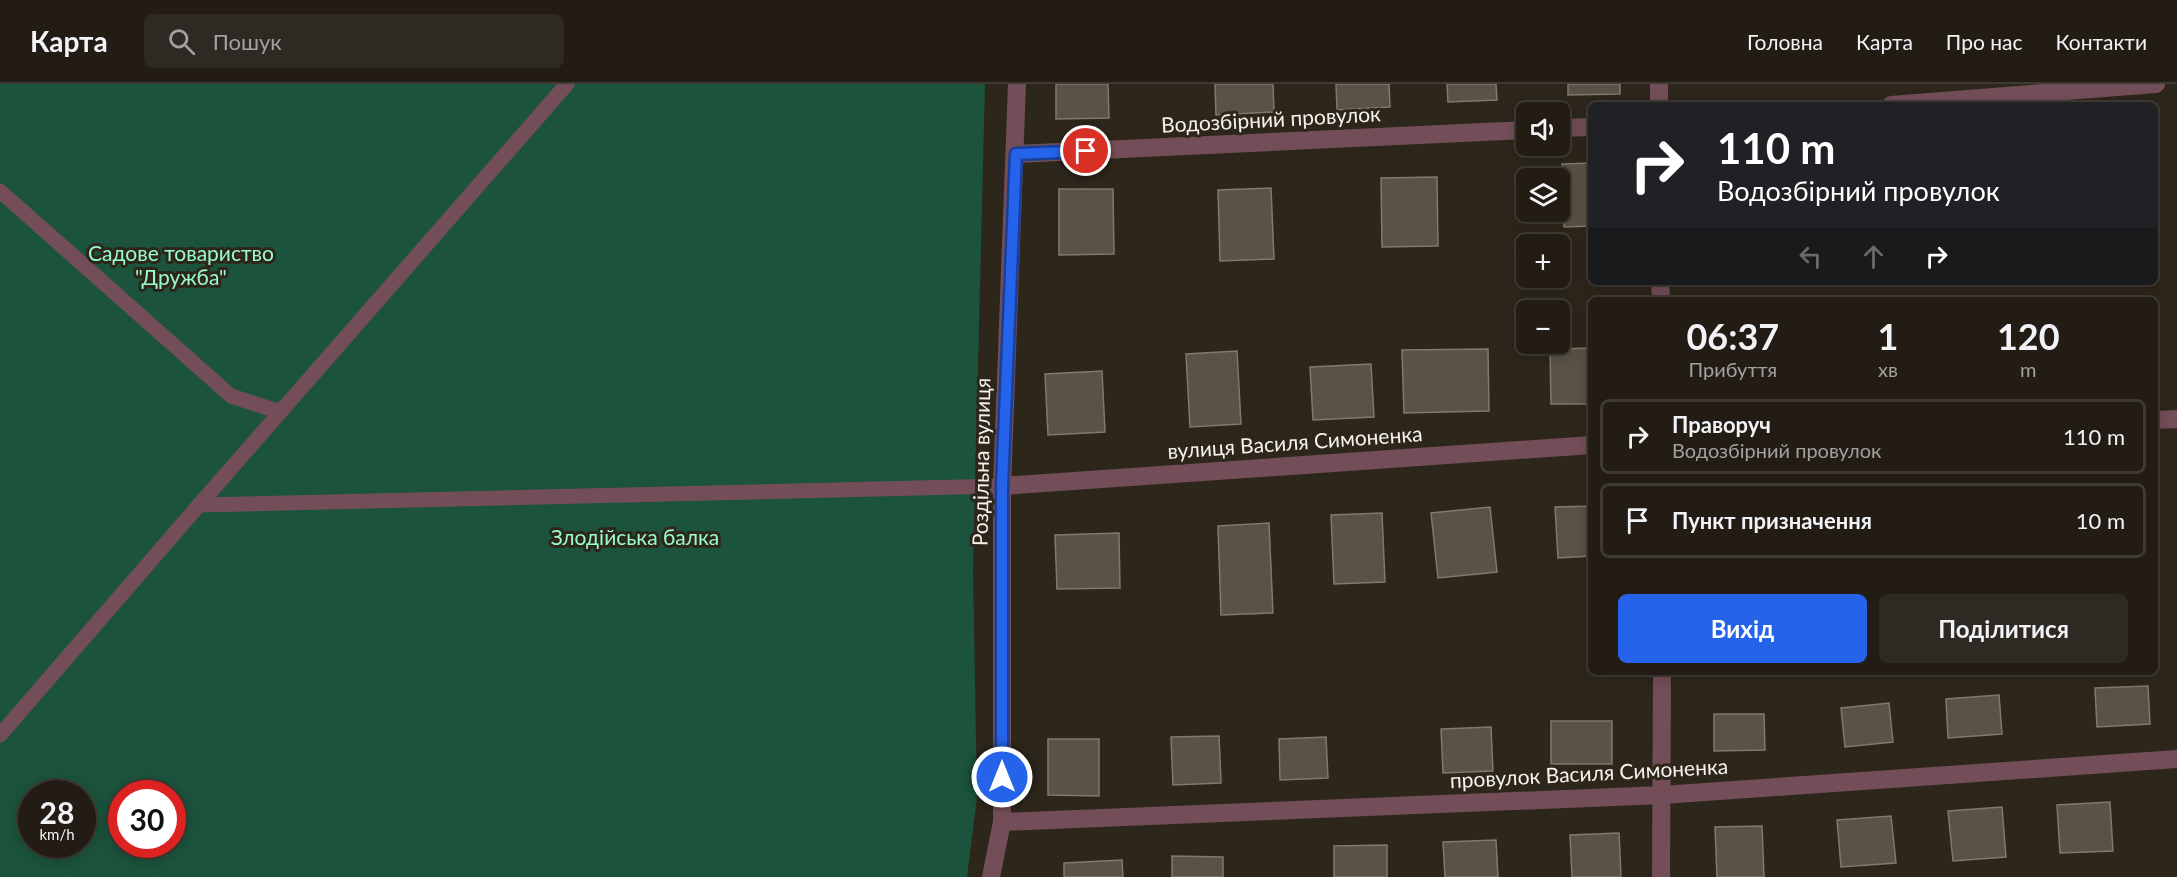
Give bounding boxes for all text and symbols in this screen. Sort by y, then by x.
search box [144,14,564,68]
text: Карта [30,24,108,58]
icon: search [165,25,198,58]
text: Пошук [213,28,282,55]
text: Головна [1747,29,1823,54]
text: Карта [1856,29,1913,54]
text: Про нас [1946,29,2022,54]
text: Контакти [2055,29,2147,54]
street label: Водозбірний провулок [1160,100,1381,137]
map controls [1516,102,1570,354]
button: sound [1516,102,1570,156]
text: 110 m [1717,123,1835,173]
pin [1060,125,1111,176]
icon: right [1618,126,1696,204]
icon: arrive [1069,134,1102,167]
button: layers [1516,168,1570,222]
text: Водозбірний провулок [1717,174,2000,207]
button: + [1516,234,1570,288]
park label: Садове товариство "Дружба" [88,240,274,289]
icon: left [1794,240,1827,273]
icon: ahead [1857,240,1890,273]
icon: right [1920,240,1953,273]
button: − [1516,300,1570,354]
text: 06:37 [1686,314,1779,358]
text: 1 [1878,314,1899,358]
text: 120 [1997,314,2060,358]
text: Прибуття [1689,357,1777,381]
text: хв [1878,357,1898,381]
text: m [2020,357,2036,381]
street label: Роздільна вулиця [967,378,994,546]
text: Праворуч [1672,411,1771,438]
street label: вулиця Василя Симоненка [1167,420,1423,463]
icon: right [1621,420,1654,453]
text: 110 m [2063,423,2125,450]
text: Водозбірний провулок [1672,438,1881,462]
icon: arrive [1621,504,1654,537]
text: Пункт призначення [1672,507,1872,534]
text: 10 m [2076,507,2125,534]
park label: Злодійська балка [551,524,719,549]
button: Вихід [1618,594,1867,663]
button: Поділитися [1879,594,2128,663]
position arrow [970,745,1034,809]
street label: провулок Василя Симоненка [1449,753,1729,792]
speed limit sign: 30 [108,780,186,858]
text: 28 [40,794,74,830]
text: km/h [39,825,75,843]

